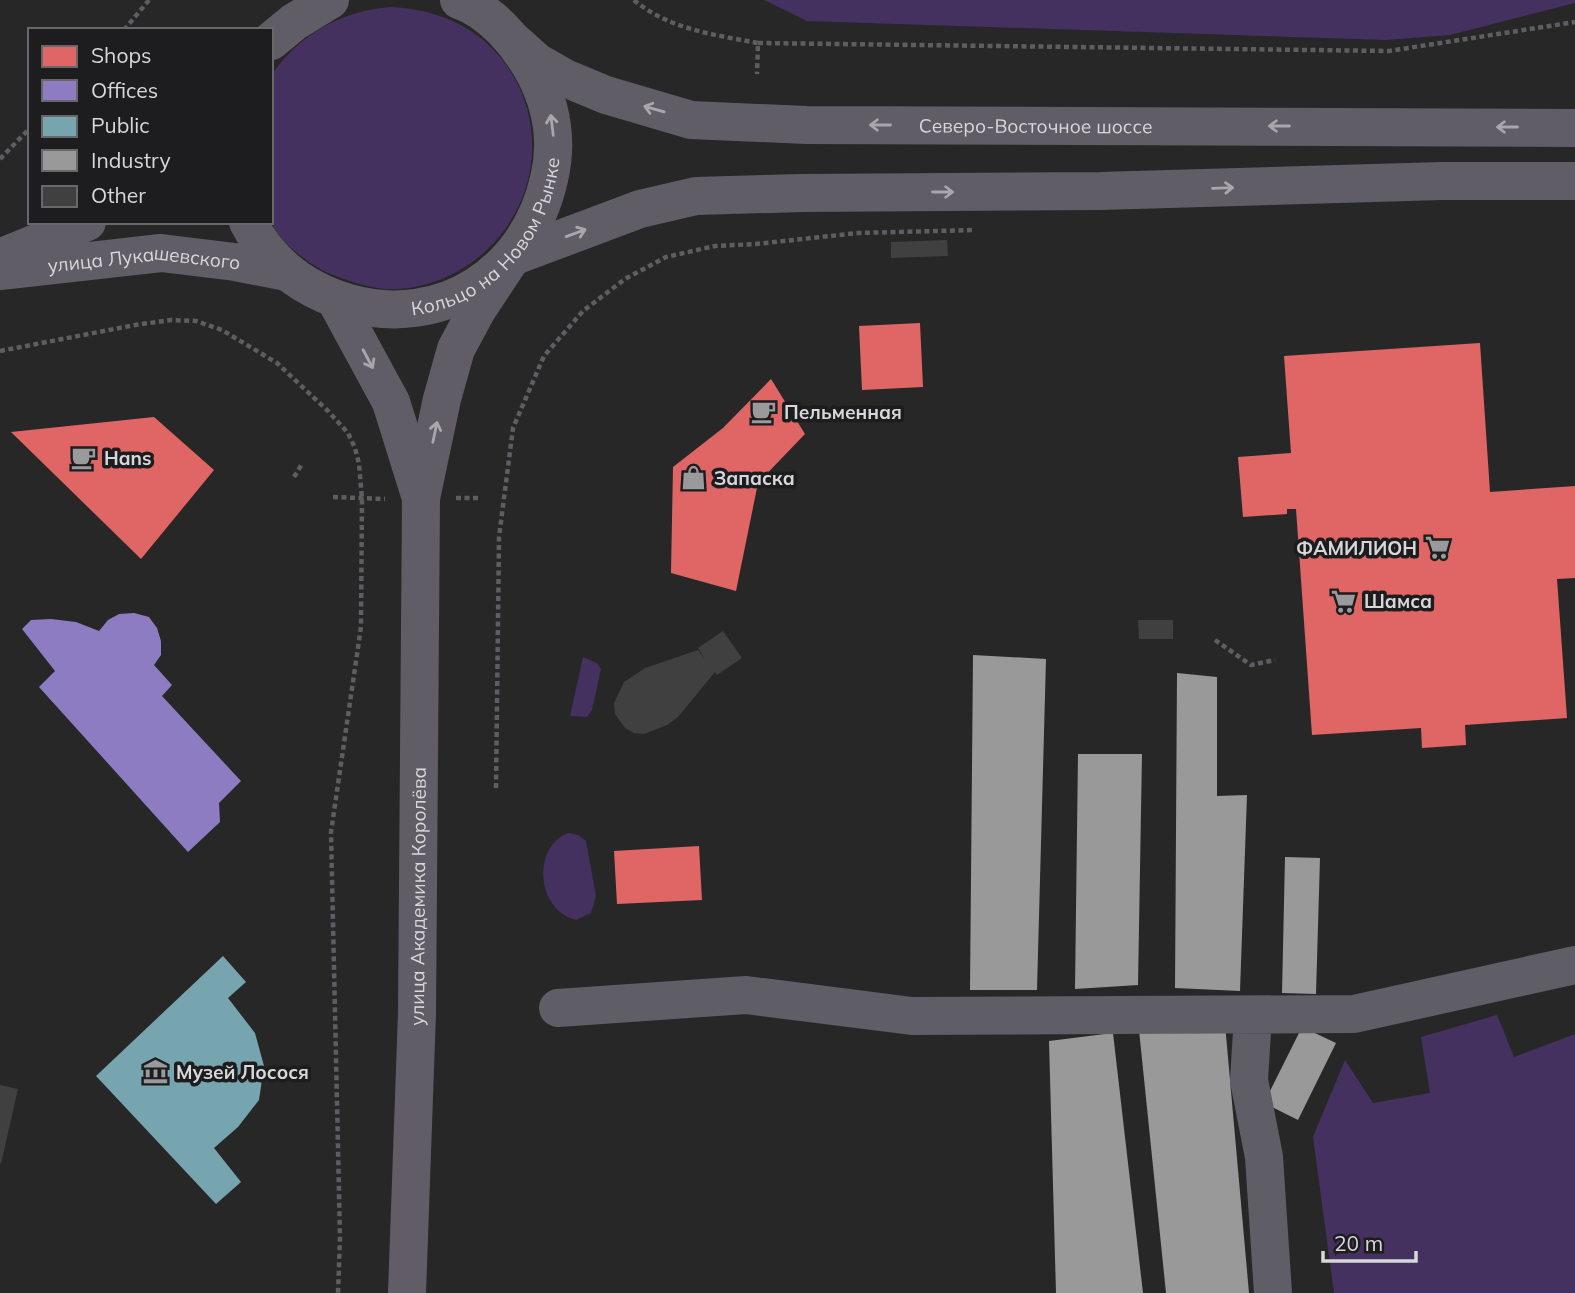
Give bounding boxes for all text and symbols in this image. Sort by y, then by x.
legend [28,28,273,224]
text: Shops [91,42,151,68]
text: Offices [91,77,158,103]
one-way arrow [644,102,666,115]
text: Public [91,112,150,138]
street label: Северо-Восточное шоссе [919,113,1153,138]
one-way arrow [546,114,559,137]
one-way arrow [869,118,892,132]
one-way arrow [1268,119,1291,133]
one-way arrow [1496,120,1519,134]
text: Industry [91,147,171,173]
street label: Кольцо на Новом Рынке [409,156,565,320]
one-way arrow [1211,181,1234,194]
text: Other [91,182,146,208]
one-way arrow [932,185,955,199]
one-way arrow [564,226,586,239]
street label: улица Лукашевского [46,240,242,278]
one-way arrow [362,348,375,369]
cafe icon: Пельменная [750,398,778,426]
place label: Пельменная [784,400,902,424]
one-way arrow [428,421,442,444]
cafe icon: Hans [70,444,98,472]
place label: Hans [104,446,151,470]
shop icon: Запаска [680,464,708,492]
place label: Запаска [714,466,795,490]
supermarket icon: ФАМИЛИОН [1423,534,1451,562]
place label: ФАМИЛИОН [1296,536,1417,560]
supermarket icon: Шамса [1330,587,1358,615]
place label: Шамса [1364,589,1432,613]
street label: улица Академика Королёва [405,767,431,1026]
museum icon: Музей Лосося [142,1058,170,1086]
place label: Музей Лосося [176,1060,309,1084]
scale bar [1323,1220,1416,1264]
text: 20 m [1334,1230,1383,1256]

